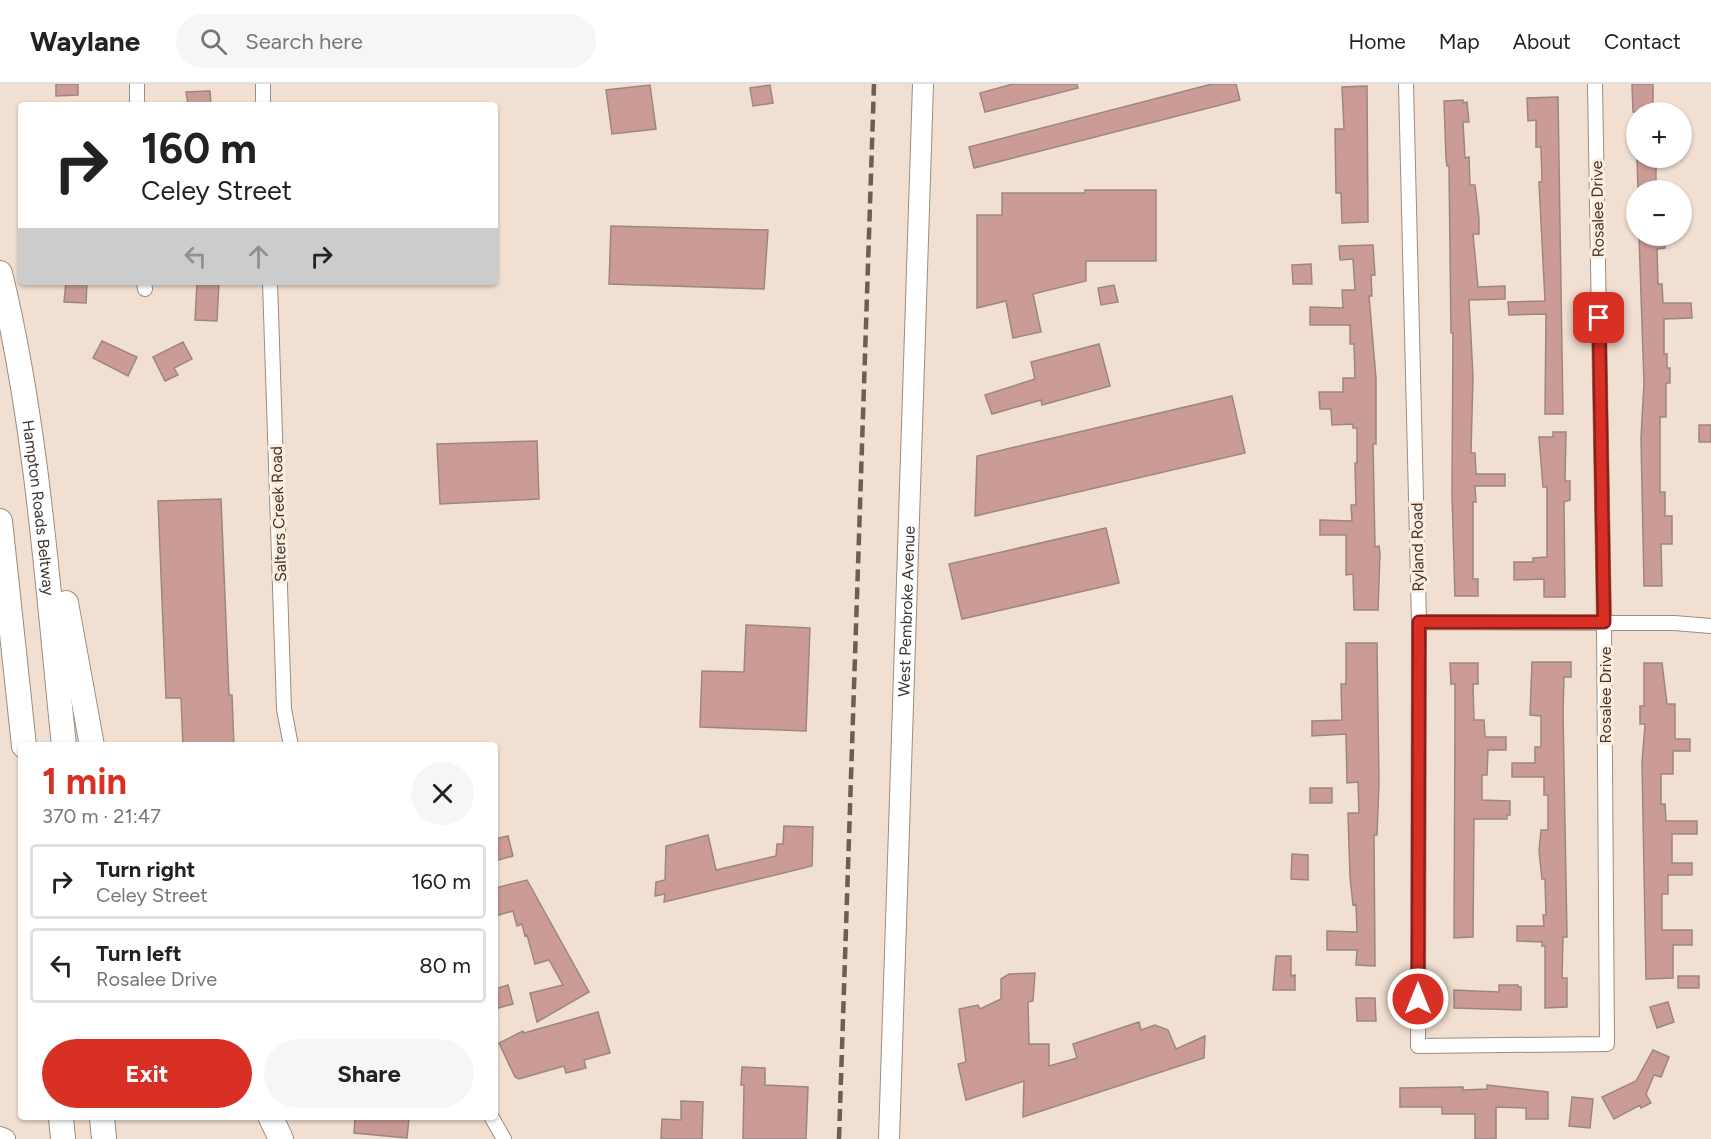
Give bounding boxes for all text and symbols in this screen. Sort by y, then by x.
search box [176,14,596,68]
text: Waylane [30,24,140,58]
icon: search [197,25,230,58]
text: Search here [245,28,363,55]
text: Home [1349,29,1406,54]
text: Map [1439,29,1480,54]
text: About [1513,29,1571,54]
text: Contact [1604,29,1681,54]
map controls [1626,102,1692,246]
button: + [1626,102,1692,168]
text: 160 m [141,123,257,174]
icon: right [42,126,120,204]
street label: Rosalee Drive [1587,160,1608,258]
text: Celey Street [141,174,292,207]
button: − [1626,180,1692,246]
icon: left [179,240,212,273]
icon: ahead [242,240,275,273]
icon: right [305,240,338,273]
pin [1573,292,1624,343]
icon: arrive [1582,301,1615,334]
street label: Hampton Roads Beltway [18,419,58,597]
street label: Salters Creek Road [267,446,290,582]
street label: Ryland Road [1407,502,1428,592]
street label: West Pembroke Avenue [894,525,919,697]
street label: Rosalee Drive [1596,646,1615,743]
text: 1 min [42,760,127,803]
button: close [411,762,474,825]
text: 370 m · 21:47 [42,804,161,828]
text: Turn right [96,856,195,883]
icon: right [45,865,78,898]
text: 160 m [411,868,471,895]
text: Celey Street [96,883,208,907]
text: Turn left [96,940,182,967]
icon: left [45,949,78,982]
text: 80 m [419,952,471,979]
text: Rosalee Drive [96,967,217,991]
position arrow [1386,967,1450,1031]
button: Exit [42,1039,252,1108]
button: Share [264,1039,474,1108]

